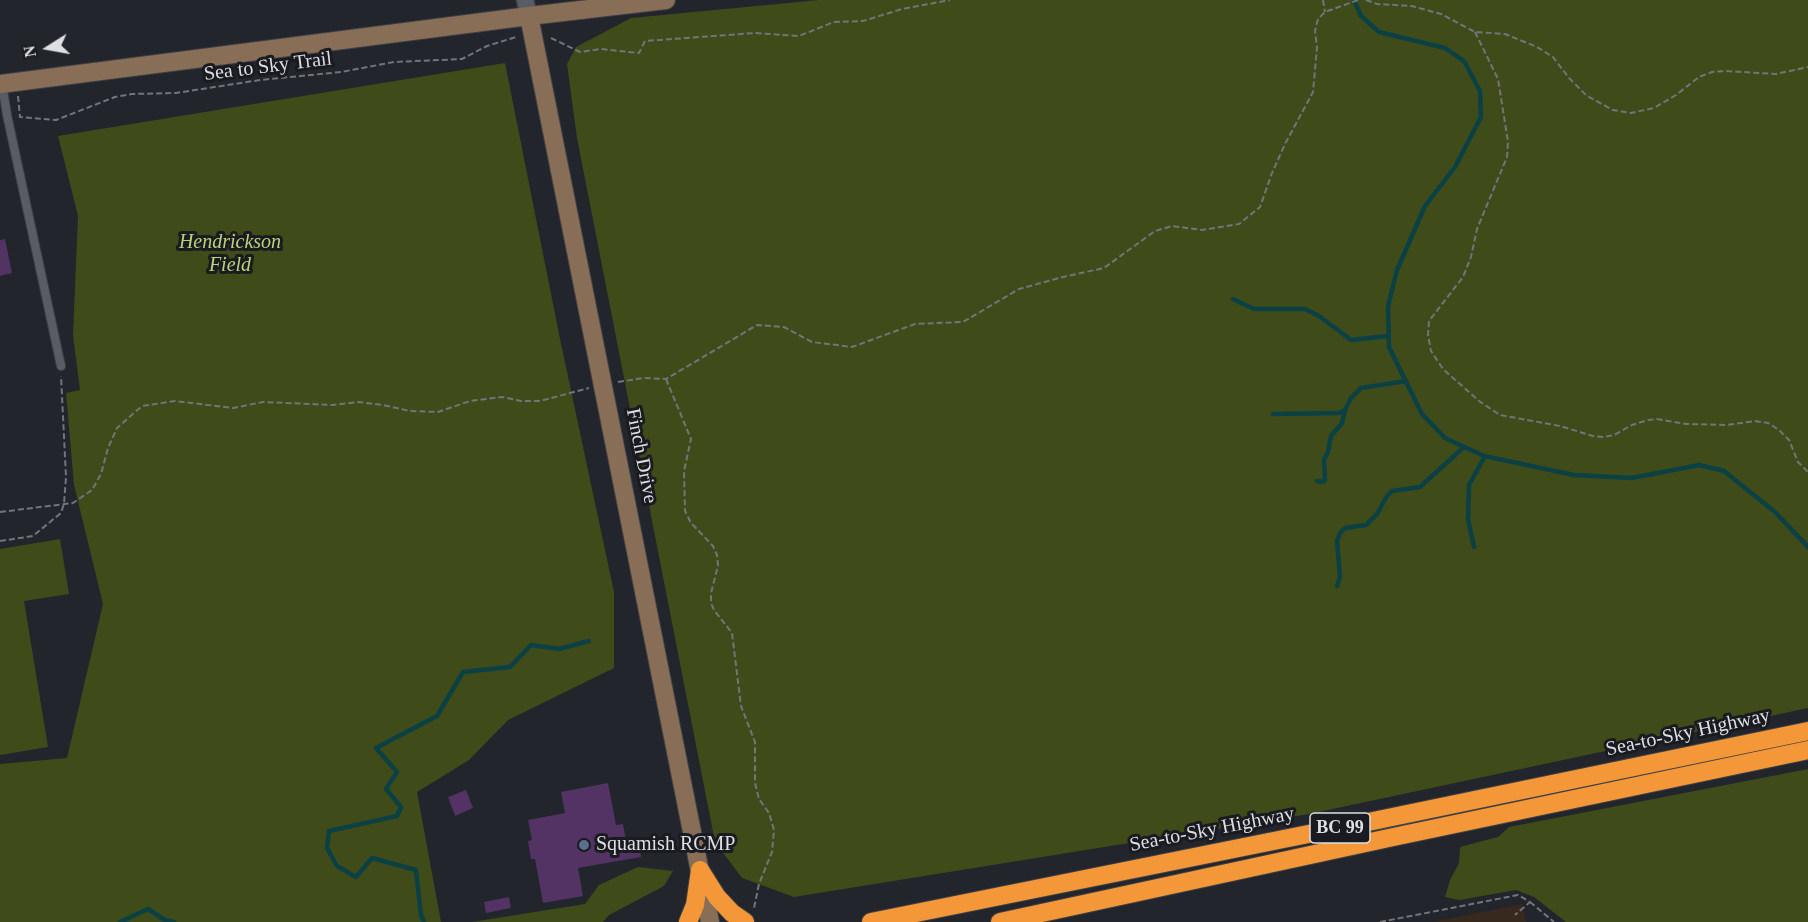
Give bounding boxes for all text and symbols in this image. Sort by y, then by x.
north arrow [18,18,78,78]
text: N [20,44,39,59]
street label: Sea to Sky Trail [203,47,333,87]
park label: Hendrickson Field [179,231,281,278]
street label: Finch Drive [620,407,662,505]
street label: Sea-to-Sky Highway [1604,704,1772,762]
street label: Sea-to-Sky Highway [1128,802,1296,858]
road number: BC 99 [1310,813,1370,843]
place label: Squamish RCMP [596,833,735,857]
marker: Squamish RCMP [577,838,591,852]

